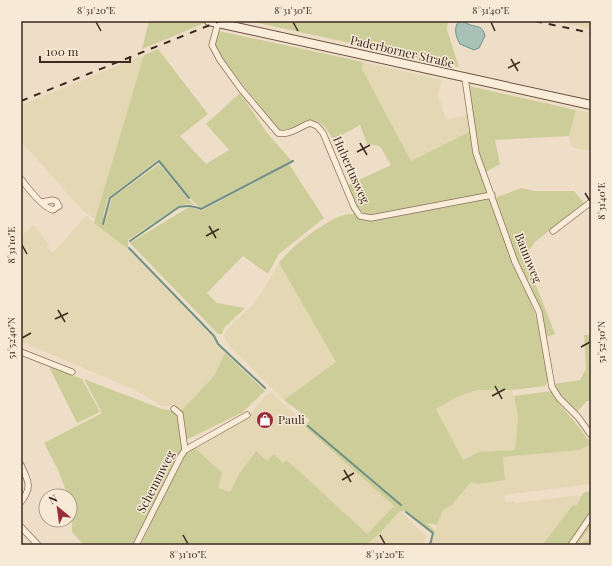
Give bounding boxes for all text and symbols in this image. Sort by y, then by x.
text: 8°31'20"E [77,3,115,17]
text: 8°31'30"E [274,3,312,17]
text: 8°31'40"E [472,3,510,17]
street label: Paderborner Straße [349,31,456,71]
scale bar [40,38,130,64]
text: 100 m [46,43,79,59]
street label: Hubertusweg [330,133,374,206]
text: 8°31'40"E [594,182,608,220]
text: 8°31'10"E [4,227,18,263]
street label: Baumweg [512,230,546,286]
text: 51°52'40"N [4,317,18,359]
text: 51°52'30"N [594,321,608,363]
shop icon: Pauli [255,410,275,430]
place label: Pauli [278,411,305,427]
street label: Schemmweg [133,447,178,516]
north arrow [38,488,78,528]
text: N [46,490,60,507]
text: 8°31'10"E [170,547,206,561]
text: 8°31'20"E [366,547,404,561]

